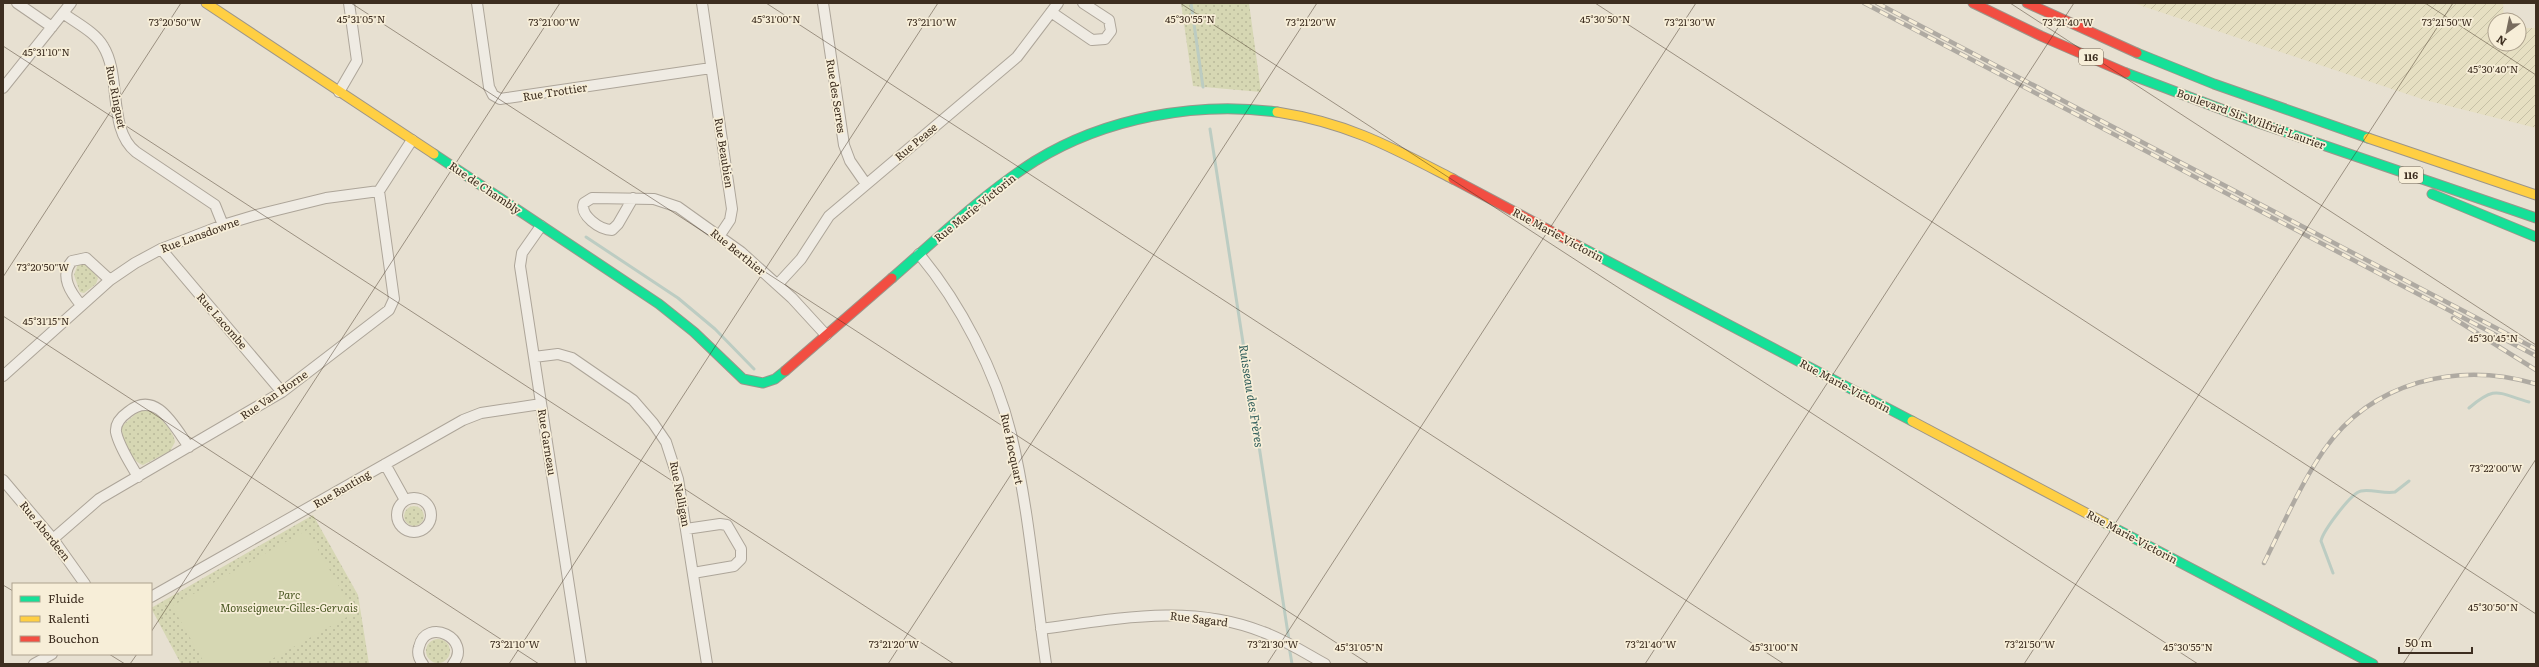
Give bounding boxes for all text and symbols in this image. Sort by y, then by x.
text: 45°31'05"N [337,11,385,26]
text: 45°31'00"N [751,11,801,26]
text: 45°30'55"N [1165,11,1215,26]
text: 45°30'50"N [1580,11,1630,26]
north arrow [2487,12,2527,52]
text: 73°20'50"W [149,14,201,29]
text: 73°21'00"W [528,14,580,29]
text: 73°21'10"W [907,14,957,29]
text: 73°21'20"W [1286,14,1336,29]
text: 73°21'30"W [1665,14,1716,29]
text: 73°21'40"W [2043,14,2094,29]
text: 73°21'50"W [2422,14,2472,29]
text: N [2493,32,2509,50]
text: 45°31'10"N [22,44,70,59]
road number: 116 [2079,49,2103,65]
street label: Rue des Serres [823,58,851,134]
text: 45°30'40"N [2468,61,2518,76]
street label: Rue Ringuet [103,64,131,130]
street label: Rue Trottier [522,78,589,104]
street label: Boulevard Sir-Wilfrid-Laurier [2175,84,2329,153]
street label: Rue Beaubien [712,117,738,189]
street label: Rue Pease [891,118,940,164]
street label: Rue de Chambly [446,157,525,218]
road number: 116 [2399,167,2423,183]
street label: Rue Marie-Victorin [930,169,1019,245]
street label: Rue Marie-Victorin [1510,203,1607,265]
street label: Rue Lansdowne [158,212,242,256]
street label: Rue Berthier [708,224,770,279]
text: 73°20'50"W [17,259,69,274]
street label: Rue Lacombe [194,289,252,352]
text: 45°31'15"N [23,313,69,328]
text: 45°30'45"N [2468,330,2518,345]
water label: Ruisseau des Frères [1235,343,1269,449]
street label: Rue Marie-Victorin [1797,354,1894,416]
street label: Rue Van Horne [236,365,311,423]
street label: Rue Garneau [535,407,561,476]
street label: Rue Hocquart [998,412,1028,486]
street label: Rue Nelligan [667,460,695,528]
text: 73°22'00"W [2470,460,2522,475]
street label: Rue Banting [310,465,374,511]
street label: Rue Aberdeen [17,497,75,564]
street label: Rue Marie-Victorin [2084,505,2181,567]
legend [12,583,152,655]
park label: Parc Monseigneur-Gilles-Gervais [220,586,358,615]
text: Fluide [48,589,84,607]
text: 45°30'50"N [2468,599,2518,614]
street label: Rue Sagard [1169,607,1229,630]
text: Ralenti [48,609,89,627]
text: Bouchon [48,629,99,647]
scale bar [2399,629,2472,655]
text: 50 m [2405,633,2432,651]
text: 73°21'10"W [490,636,540,651]
text: 73°21'20"W [869,636,919,651]
text: 73°21'30"W [1248,636,1299,651]
text: 73°21'40"W [1626,636,1677,651]
text: 73°21'50"W [2005,636,2055,651]
text: 45°31'05"N [1335,639,1383,654]
text: 45°31'00"N [1749,639,1799,654]
text: 45°30'55"N [2163,639,2213,654]

